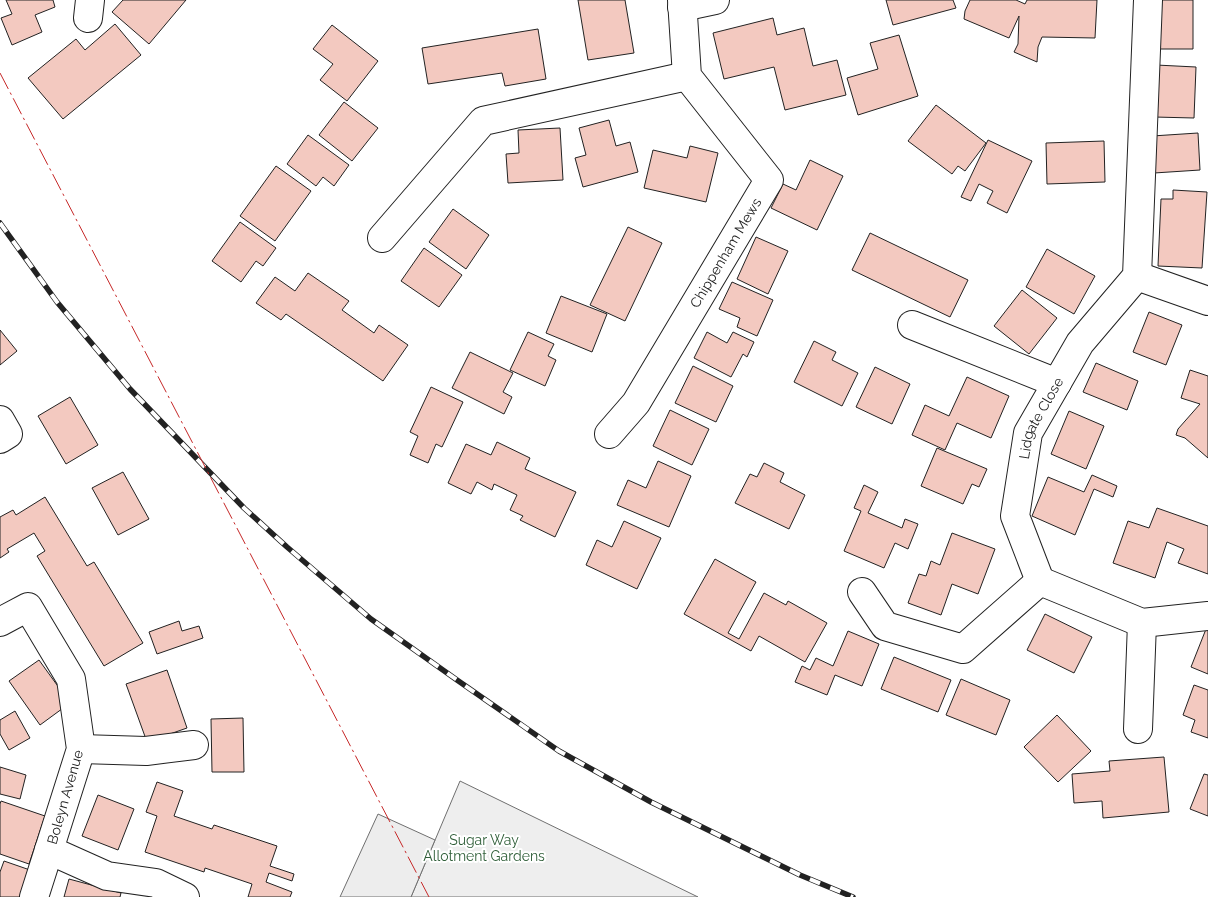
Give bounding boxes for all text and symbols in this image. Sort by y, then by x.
street label: Chippenham Mews [687,195,765,311]
street label: Lidgate Close [1016,374,1066,460]
street label: Boleyn Avenue [44,748,86,846]
park label: Sugar Way Allotment Gardens [423,832,545,864]

